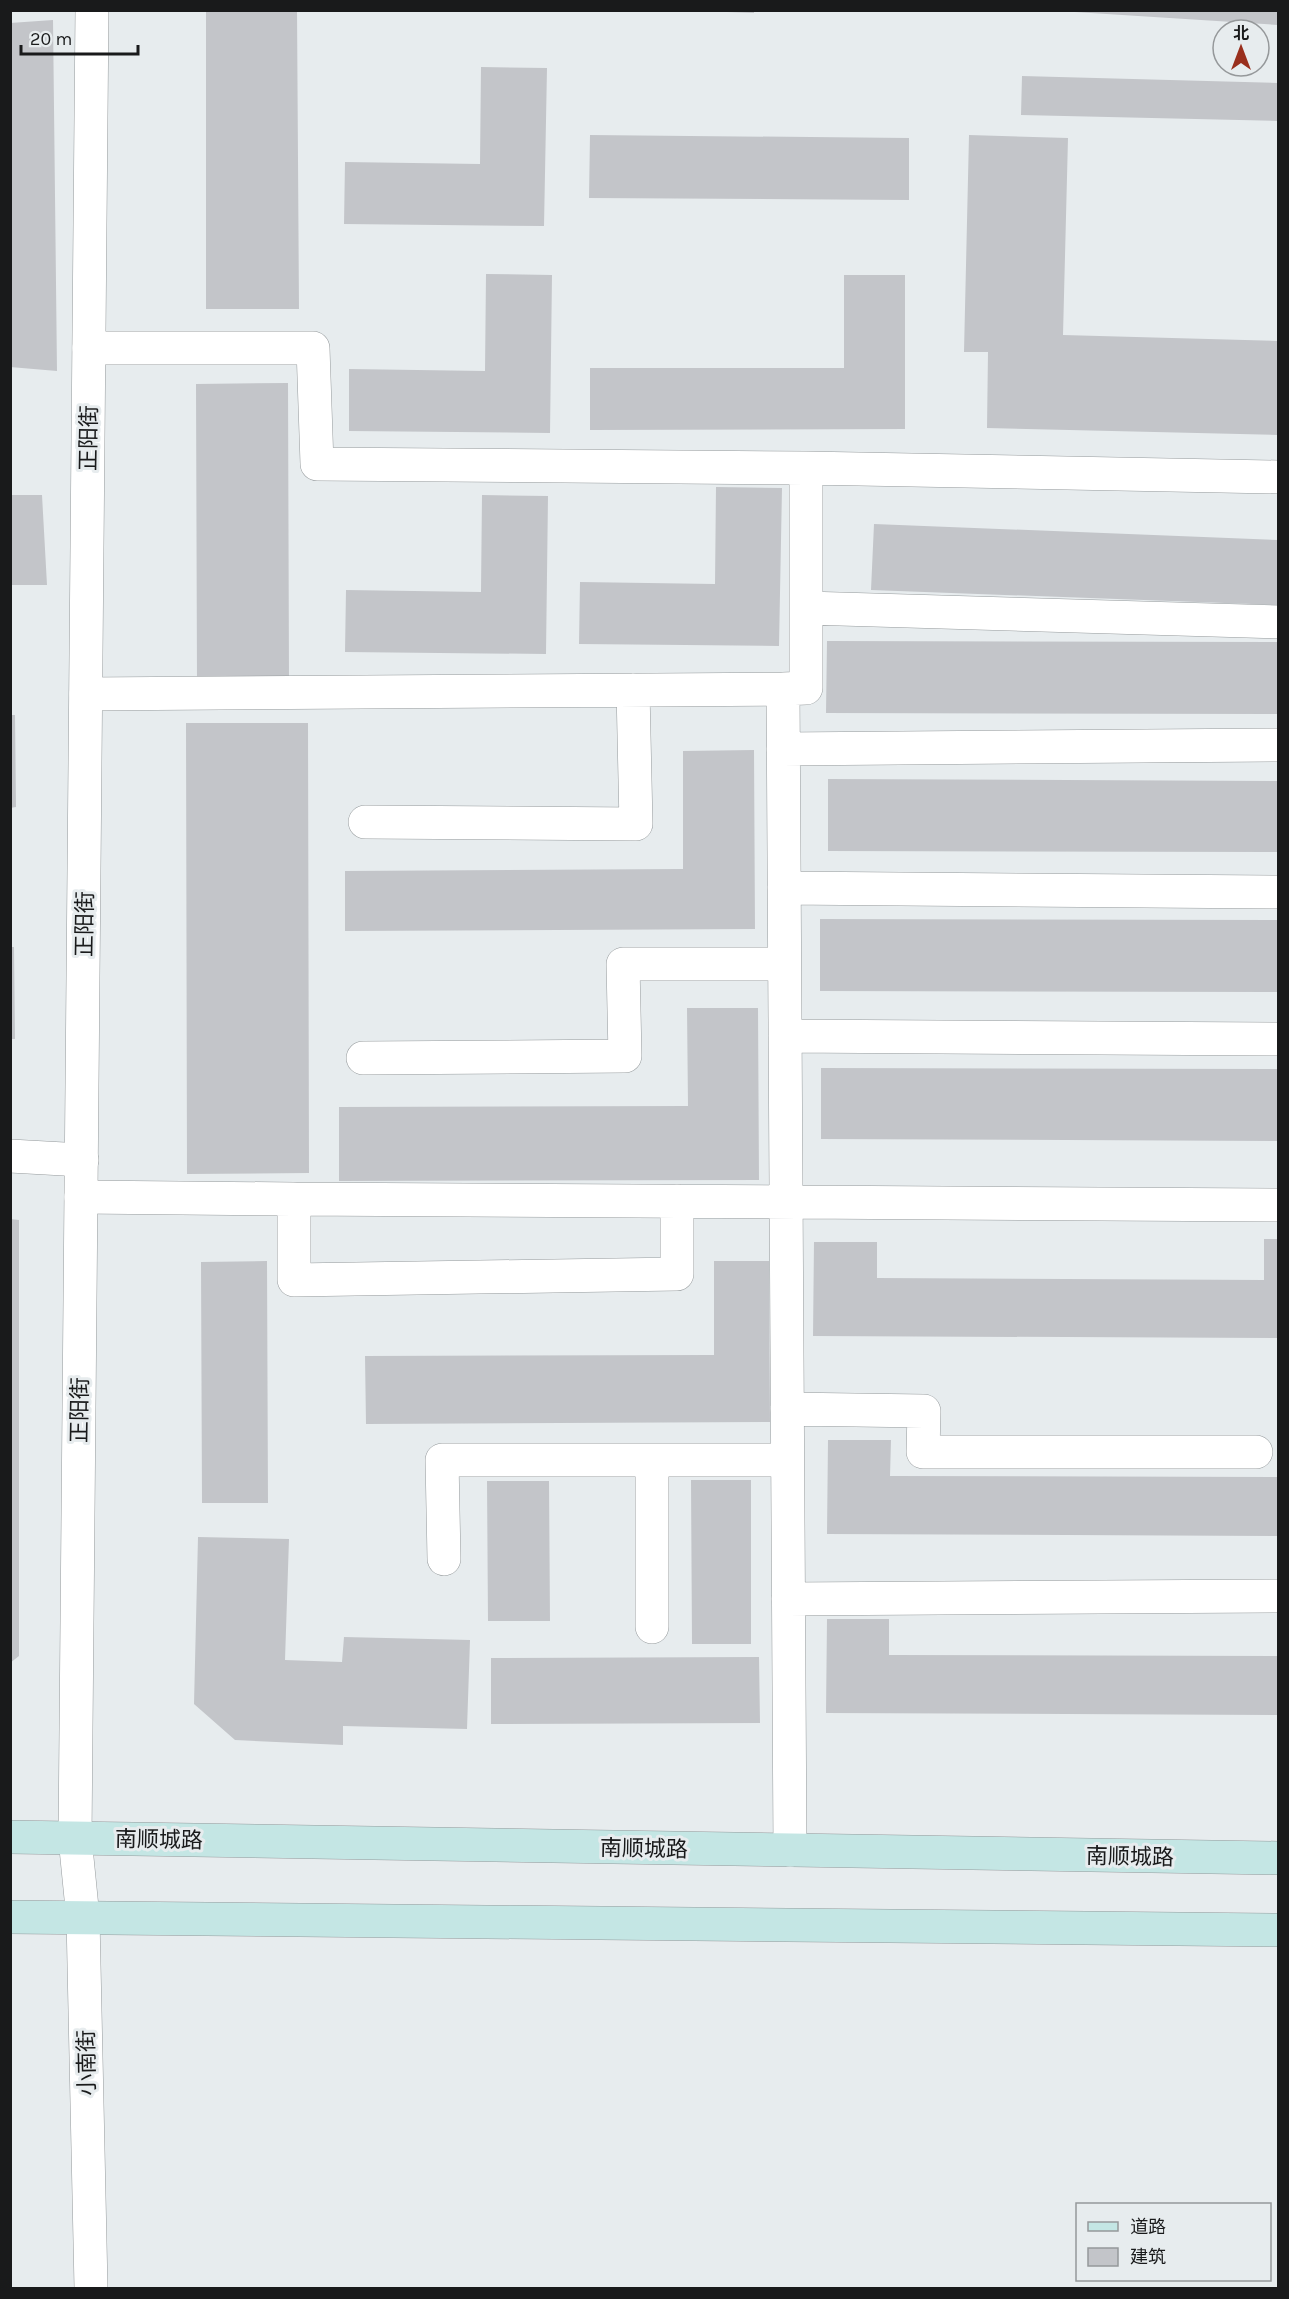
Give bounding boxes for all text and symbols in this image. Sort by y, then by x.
scale bar [21,18,138,56]
north arrow [1211,18,1271,78]
text: 北 [1233,24,1249,43]
text: 20 m [30,28,72,50]
street label: 正阳街 [75,405,103,471]
street label: 正阳街 [71,891,99,957]
street label: 正阳街 [66,1377,94,1443]
street label: 南顺城路 [115,1826,203,1854]
street label: 南顺城路 [600,1835,688,1863]
street label: 南顺城路 [1086,1843,1174,1871]
street label: 小南街 [73,2030,101,2096]
legend [1076,2203,1271,2281]
text: 道路 [1130,2216,1166,2238]
text: 建筑 [1130,2246,1166,2268]

